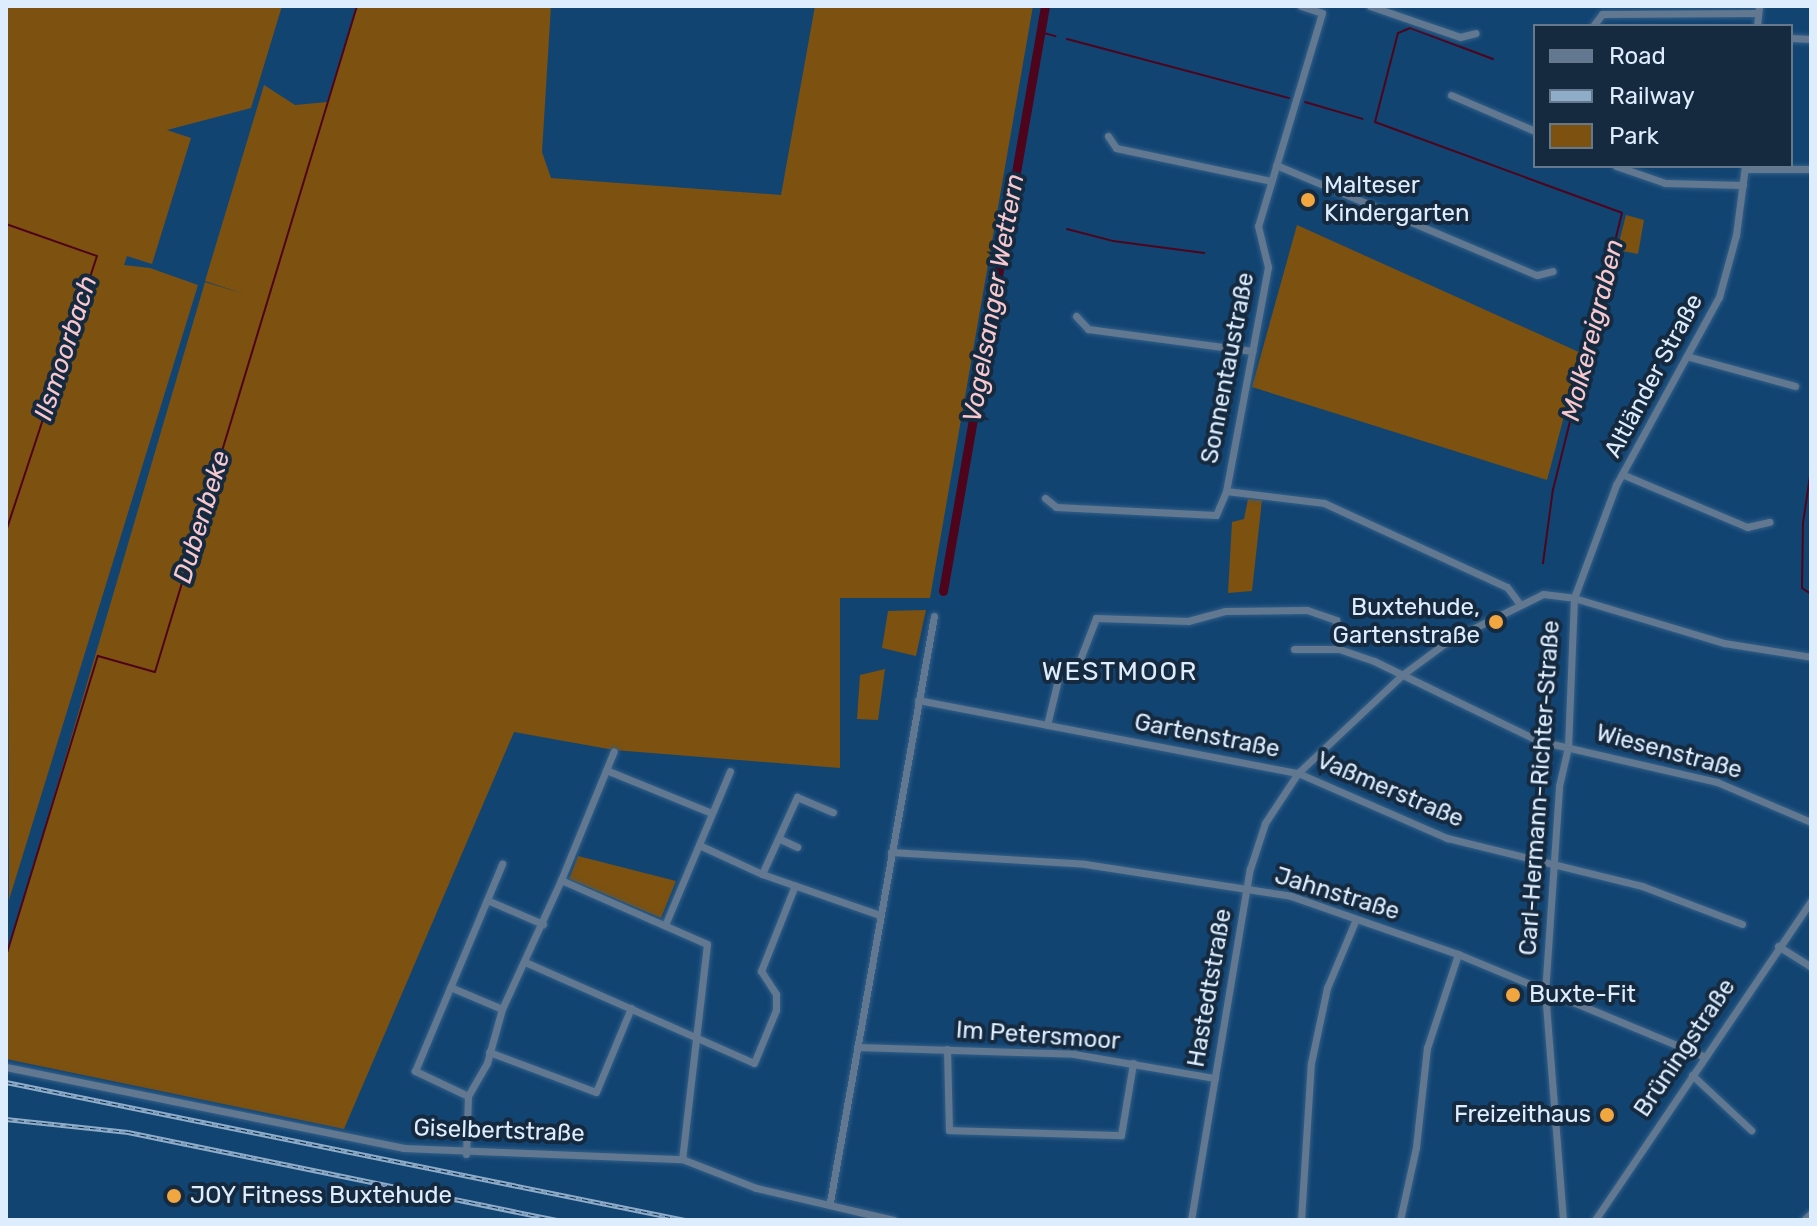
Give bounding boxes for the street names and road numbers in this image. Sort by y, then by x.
street label: Sonnentaustraße [1195,270,1261,466]
street label: Altländer Straße [1599,289,1709,463]
street label: Carl-Hermann-Richter-Straße [1514,619,1566,957]
street label: Gartenstraße [1132,708,1282,764]
street label: Wiesenstraße [1593,719,1745,785]
street label: Vaßmerstraße [1312,746,1468,834]
street label: Jahnstraße [1271,861,1403,927]
street label: Hastedtstraße [1182,906,1238,1070]
street label: Brüningstraße [1628,974,1742,1122]
street label: Im Petersmoor [955,1016,1121,1056]
street label: Giselbertstraße [413,1114,585,1148]

